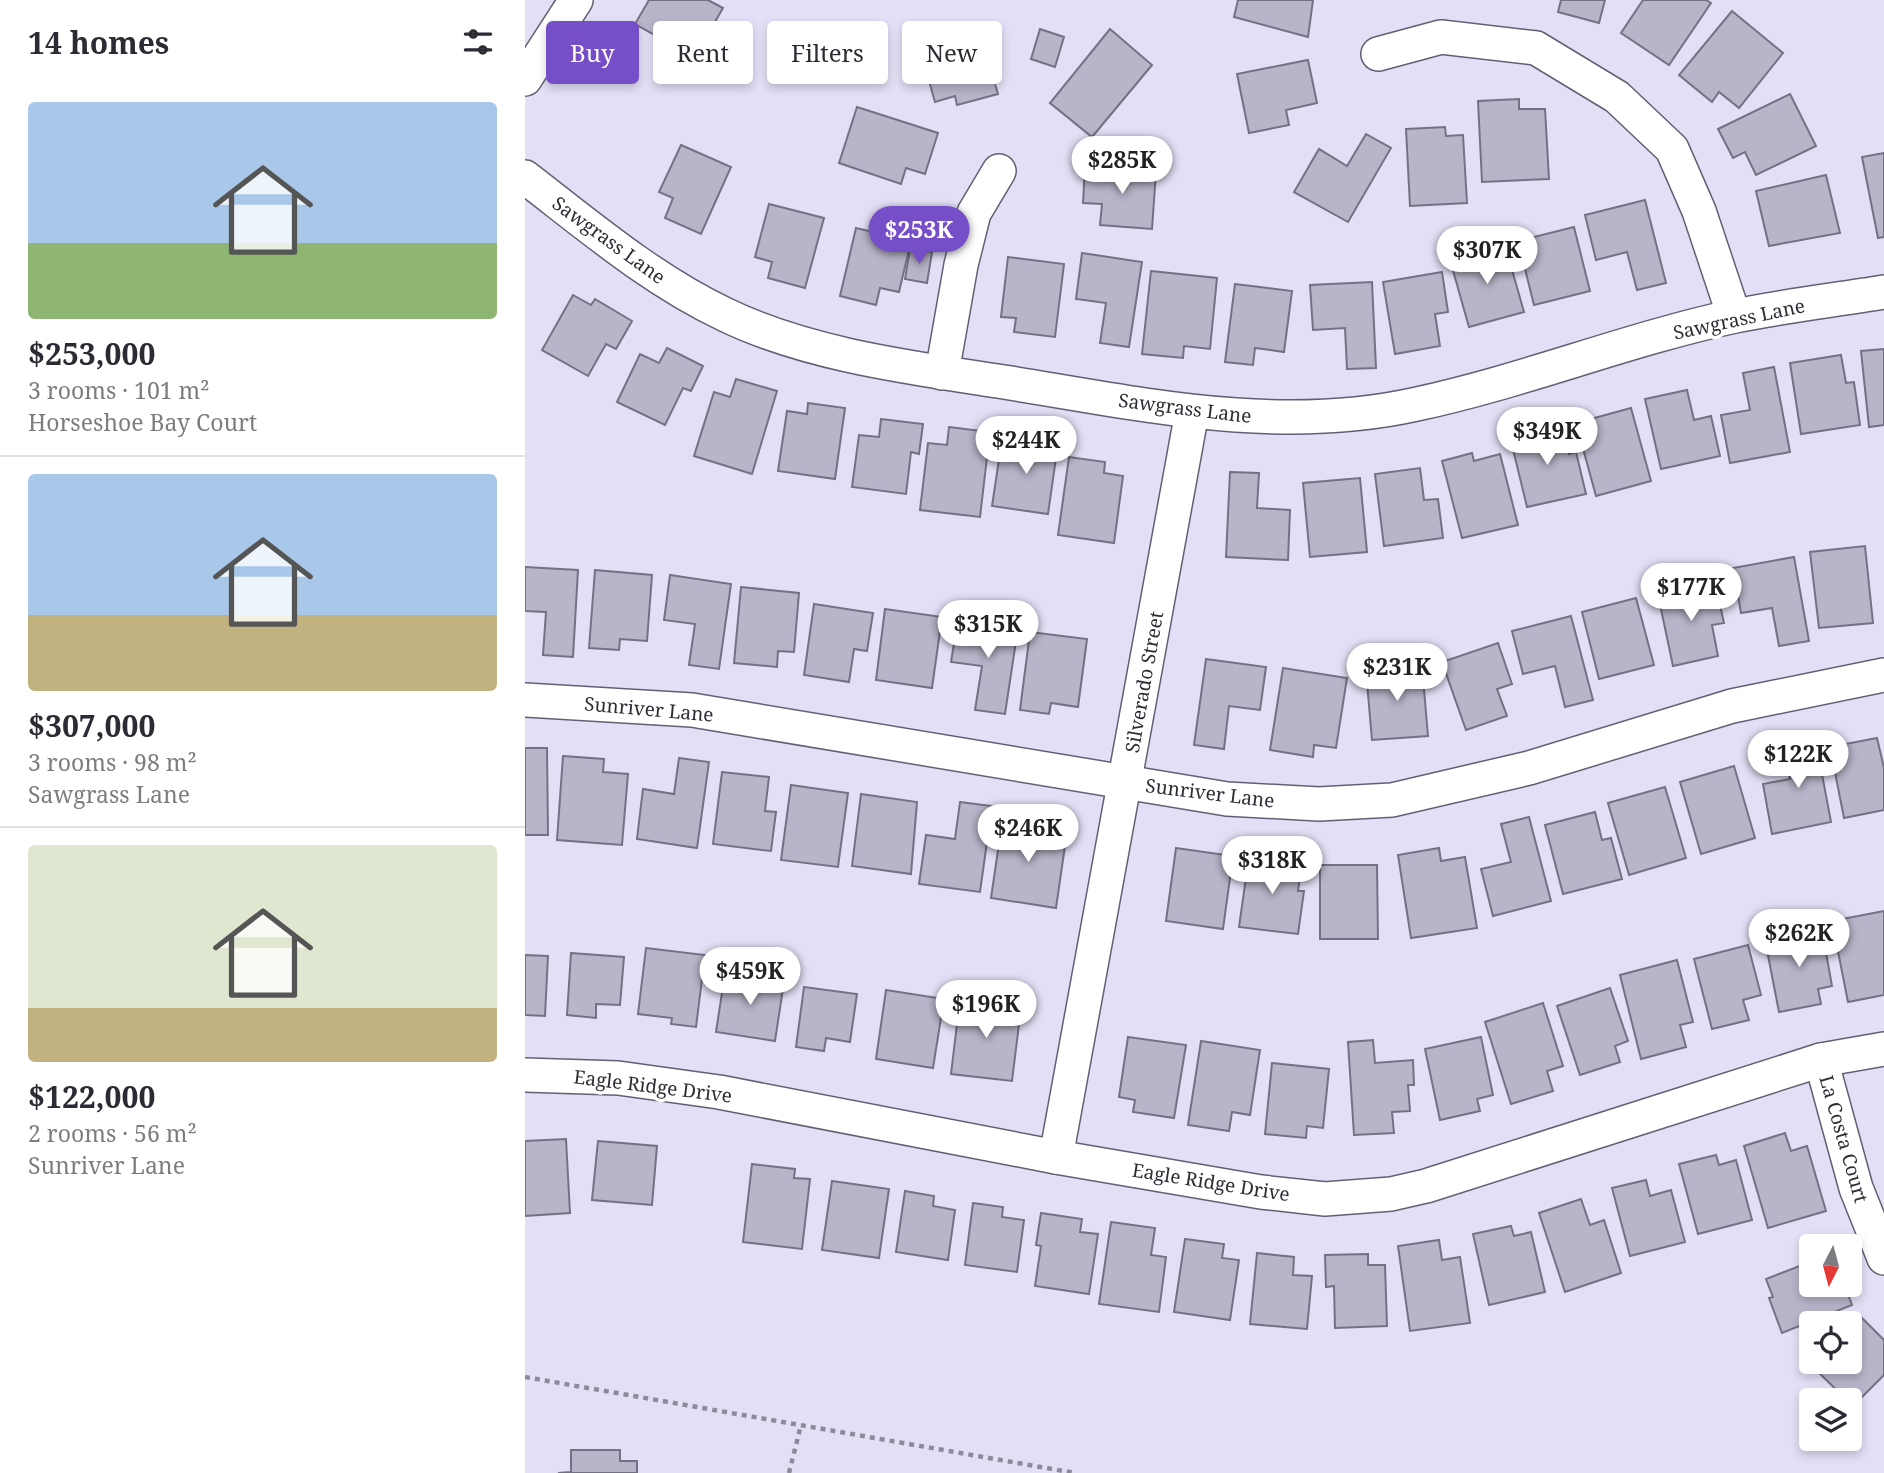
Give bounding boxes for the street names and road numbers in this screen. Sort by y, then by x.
street label: Sawgrass Lane [547,190,671,290]
street label: Sawgrass Lane [1671,292,1807,346]
street label: Sawgrass Lane [1117,387,1253,429]
street label: Silverado Street [1119,609,1169,755]
street label: Sunriver Lane [583,690,715,728]
street label: Sunriver Lane [1144,772,1276,814]
street label: Eagle Ridge Drive [572,1063,734,1109]
street label: La Costa Court [1813,1072,1875,1206]
street label: Eagle Ridge Drive [1130,1157,1292,1207]

